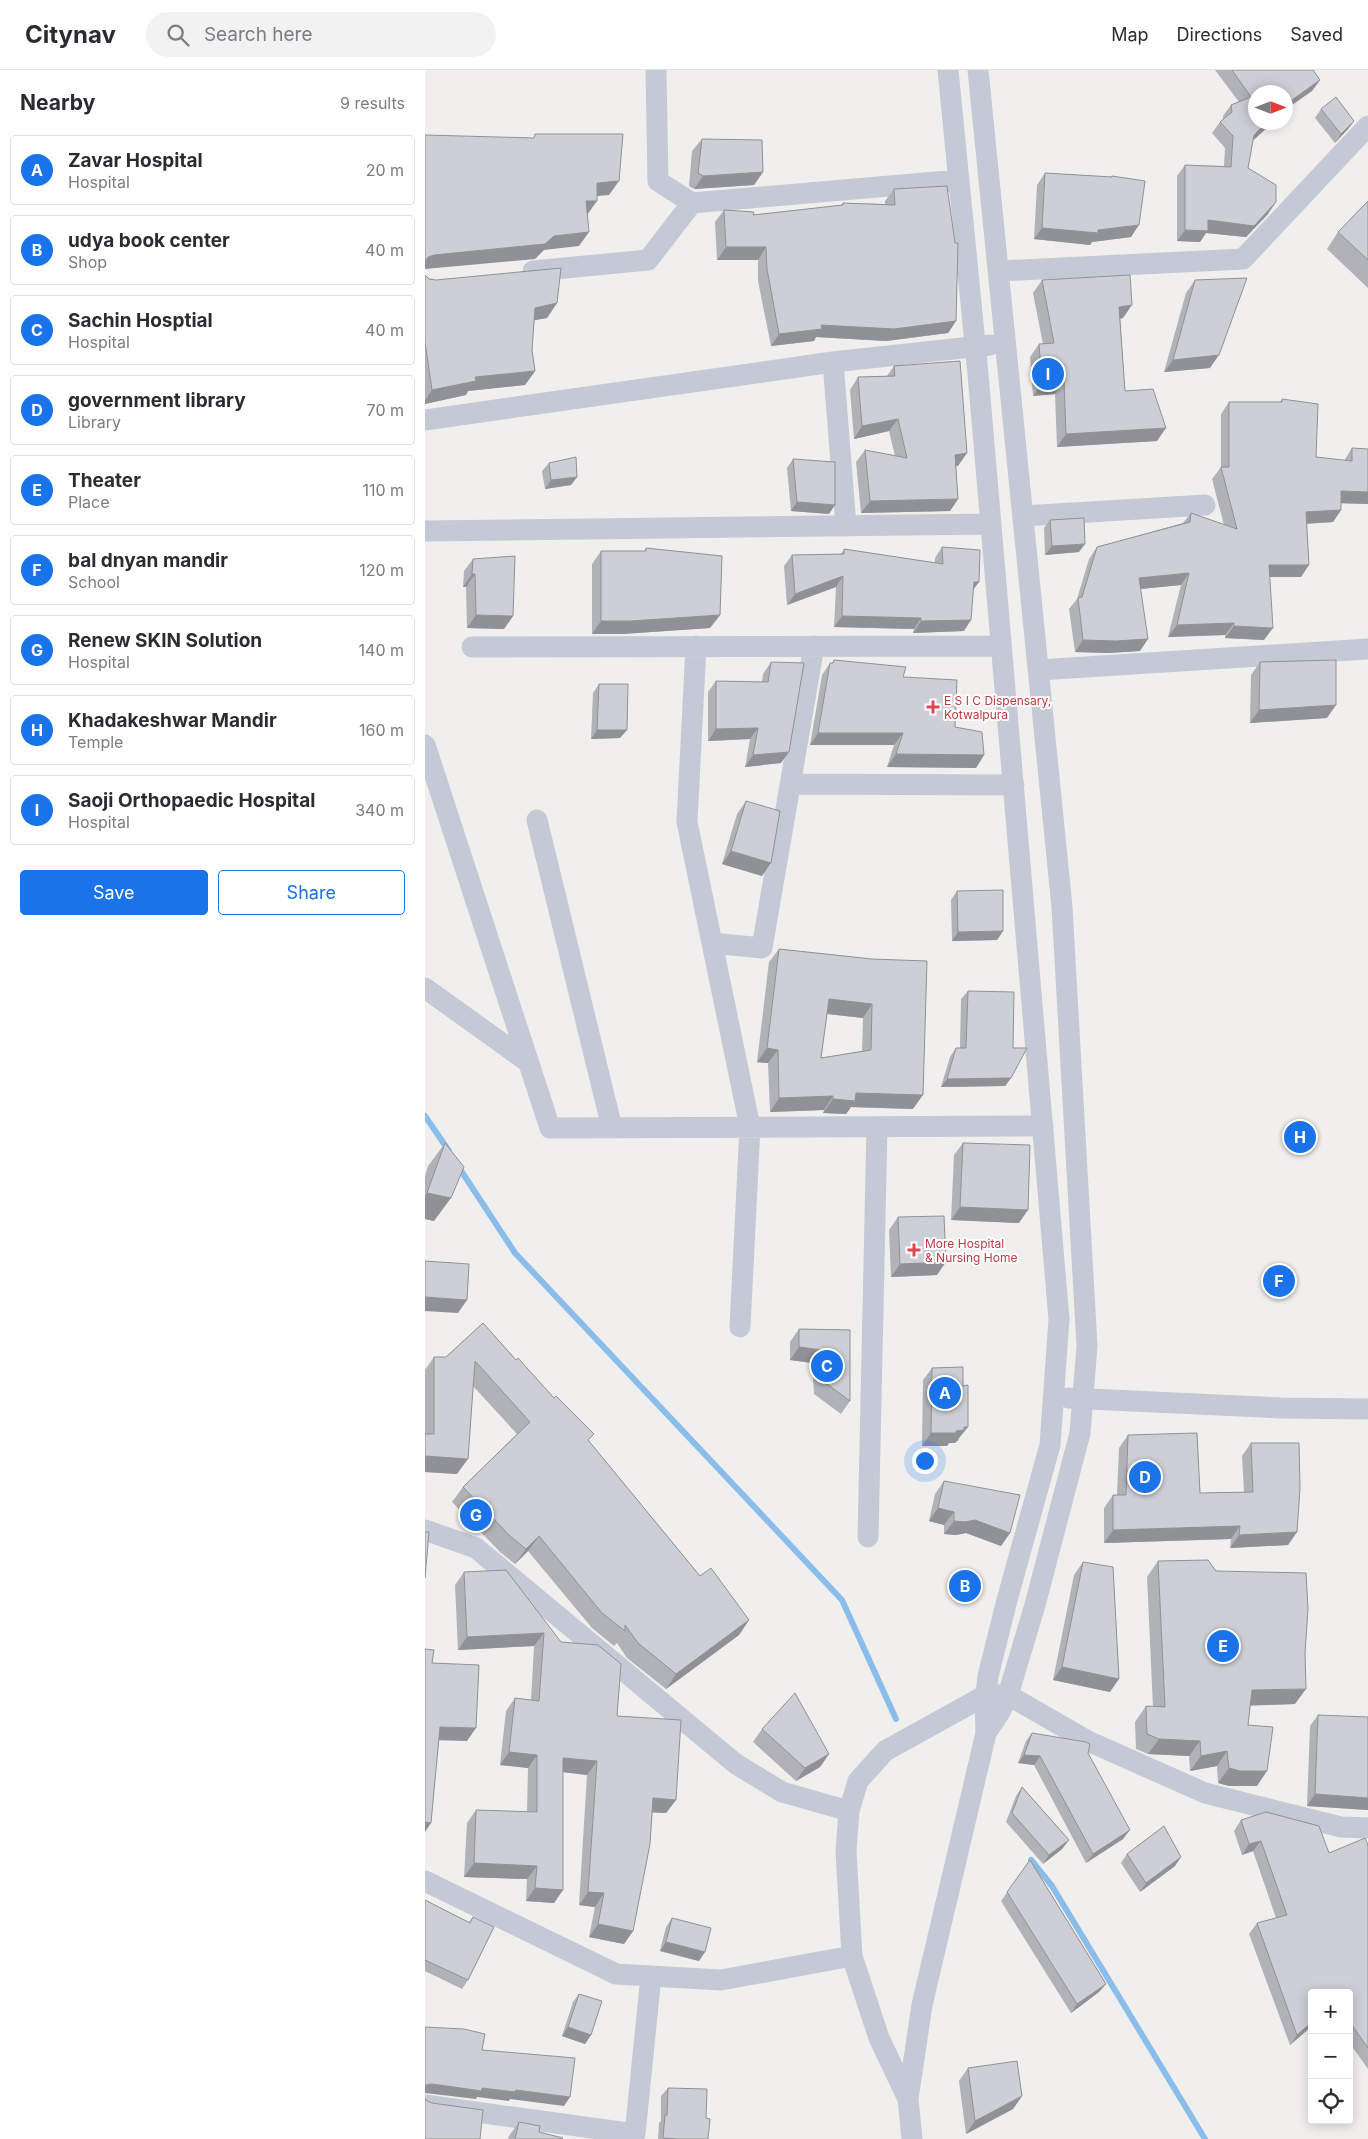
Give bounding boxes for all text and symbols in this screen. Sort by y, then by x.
search box [146,12,496,57]
text: Citynav [25,20,116,49]
icon: search [164,21,192,49]
text: Search here [204,23,313,46]
text: Map [1111,24,1149,45]
text: Directions [1177,24,1262,45]
text: Saved [1290,24,1343,45]
north arrow [1248,85,1293,130]
text: Nearby [20,90,95,115]
text: 9 results [340,93,405,113]
text: Zavar Hospital [68,149,203,172]
text: A [31,160,43,180]
text: 20 m [366,160,404,180]
text: Hospital [68,172,130,192]
text: udya book center [68,229,230,252]
text: B [32,240,42,260]
text: 40 m [365,240,404,260]
text: Shop [68,252,107,272]
text: Sachin Hosptial [68,309,213,332]
text: C [31,320,43,340]
text: 40 m [365,320,404,340]
text: Hospital [68,332,130,352]
pin: I [1032,355,1064,393]
text: government library [68,389,246,412]
text: D [31,400,43,420]
text: 70 m [367,400,404,420]
text: Library [68,412,121,432]
text: Theater [68,469,141,492]
text: E [32,480,42,500]
text: 110 m [362,480,404,500]
text: Place [68,492,110,512]
text: bal dnyan mandir [68,549,228,572]
text: F [32,560,42,580]
text: 120 m [359,560,404,580]
text: School [68,572,120,592]
text: Renew SKIN Solution [68,629,262,652]
text: G [31,640,43,660]
text: 140 m [359,640,404,660]
text: Hospital [68,652,130,672]
place label: E S I C Dispensary, Kotwalpura [944,693,1051,722]
marker: E S I C Dispensary, Kotwalpura [926,700,940,714]
text: Khadakeshwar Mandir [68,709,277,732]
text: H [31,720,43,740]
text: 160 m [359,720,404,740]
text: Temple [68,732,123,752]
text: Saoji Orthopaedic Hospital [68,789,315,812]
text: I [35,800,39,820]
text: 340 m [355,800,404,820]
text: Hospital [68,812,130,832]
button: Save [20,870,208,915]
button: Share [218,870,405,915]
pin: H [1284,1118,1316,1156]
place label: More Hospital & Nursing Home [925,1236,1017,1265]
marker: More Hospital & Nursing Home [907,1243,921,1257]
pin: F [1263,1262,1295,1300]
pin: C [811,1347,843,1385]
pin: A [929,1374,961,1412]
your location [912,1448,938,1474]
pin: D [1129,1458,1161,1496]
pin: G [460,1496,492,1534]
pin: B [949,1567,981,1605]
pin: E [1207,1627,1239,1665]
map controls [1308,1989,1353,2124]
button: + [1308,1989,1353,2034]
button: − [1308,2034,1353,2079]
button: locate [1308,2079,1353,2124]

